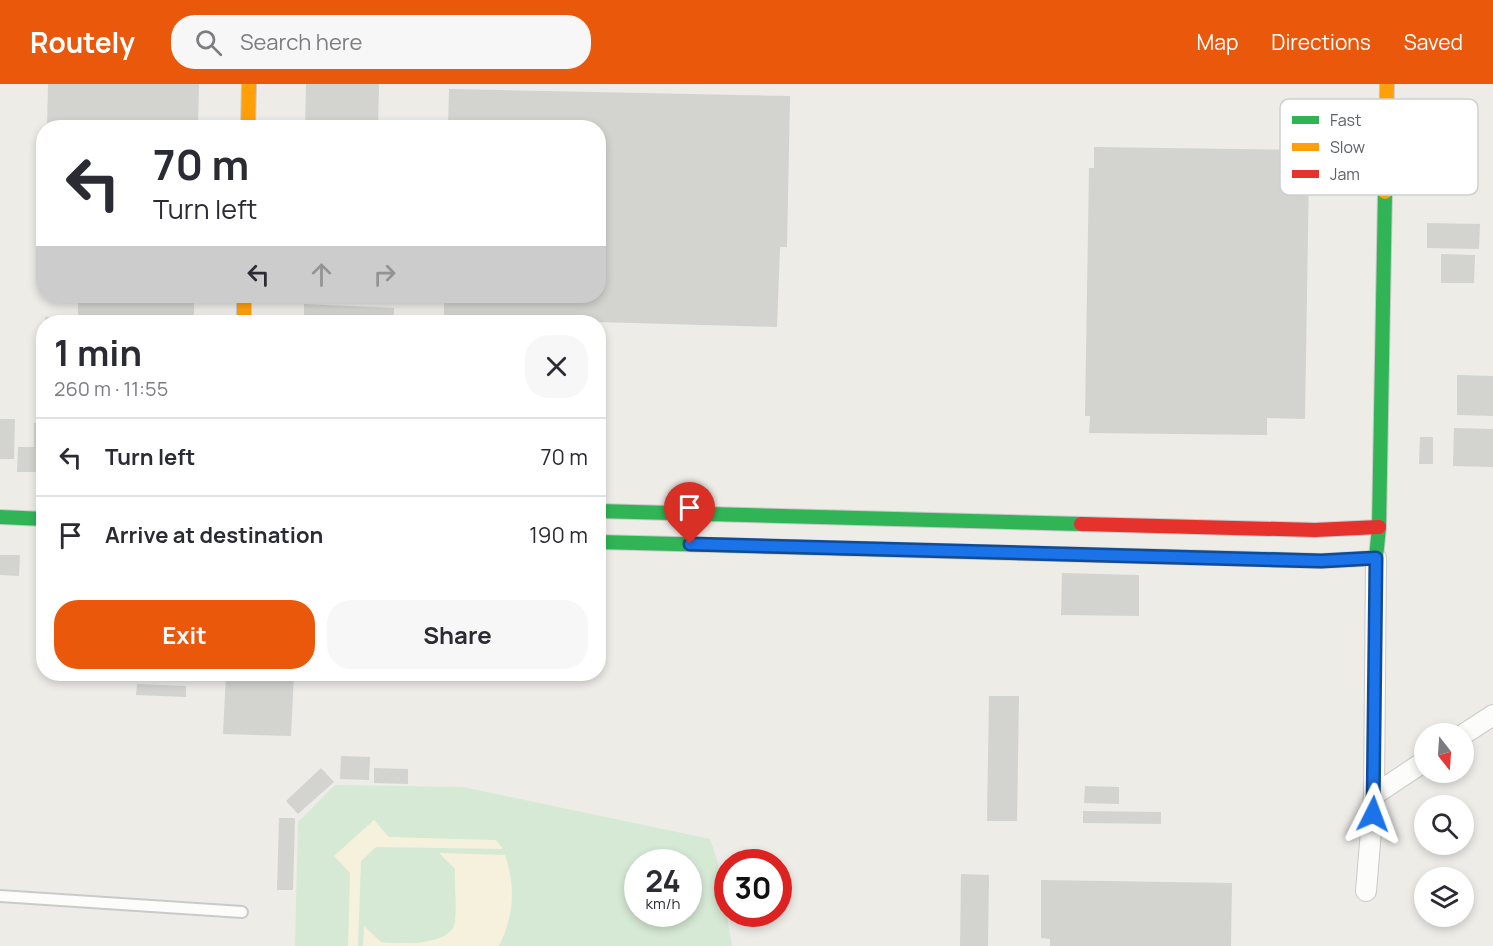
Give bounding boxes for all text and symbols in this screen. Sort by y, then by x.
search box [171,15,591,69]
text: Routely [30,23,135,61]
icon: search [192,26,225,59]
text: Search here [240,27,362,57]
text: Map [1197,28,1238,56]
text: Directions [1271,28,1371,56]
text: Saved [1404,28,1463,56]
legend [1280,99,1478,195]
text: Fast [1330,109,1361,131]
text: 70 m [153,135,249,193]
text: Slow [1330,136,1365,158]
icon: left [54,144,132,222]
text: Jam [1330,163,1360,185]
text: Turn left [153,190,257,227]
icon: left [242,258,275,291]
icon: ahead [305,258,338,291]
icon: right [368,258,401,291]
text: 1 min [54,328,142,377]
button: close [525,335,588,398]
text: 260 m · 11:55 [54,375,168,402]
icon: left [54,441,87,474]
text: Turn left [105,442,195,472]
text: 70 m [540,442,588,472]
pin [664,482,715,544]
icon: arrive [673,491,706,524]
icon: arrive [54,519,87,552]
text: Arrive at destination [105,520,323,550]
text: 190 m [529,520,588,550]
button: Exit [54,600,315,669]
button: Share [327,600,588,669]
north arrow [1414,723,1474,783]
map controls [1414,723,1474,927]
position arrow [1341,782,1405,846]
button: search [1414,795,1474,855]
speed limit sign: 30 [714,849,792,927]
text: 24 [645,860,681,901]
button: layers [1414,867,1474,927]
text: km/h [646,893,680,914]

